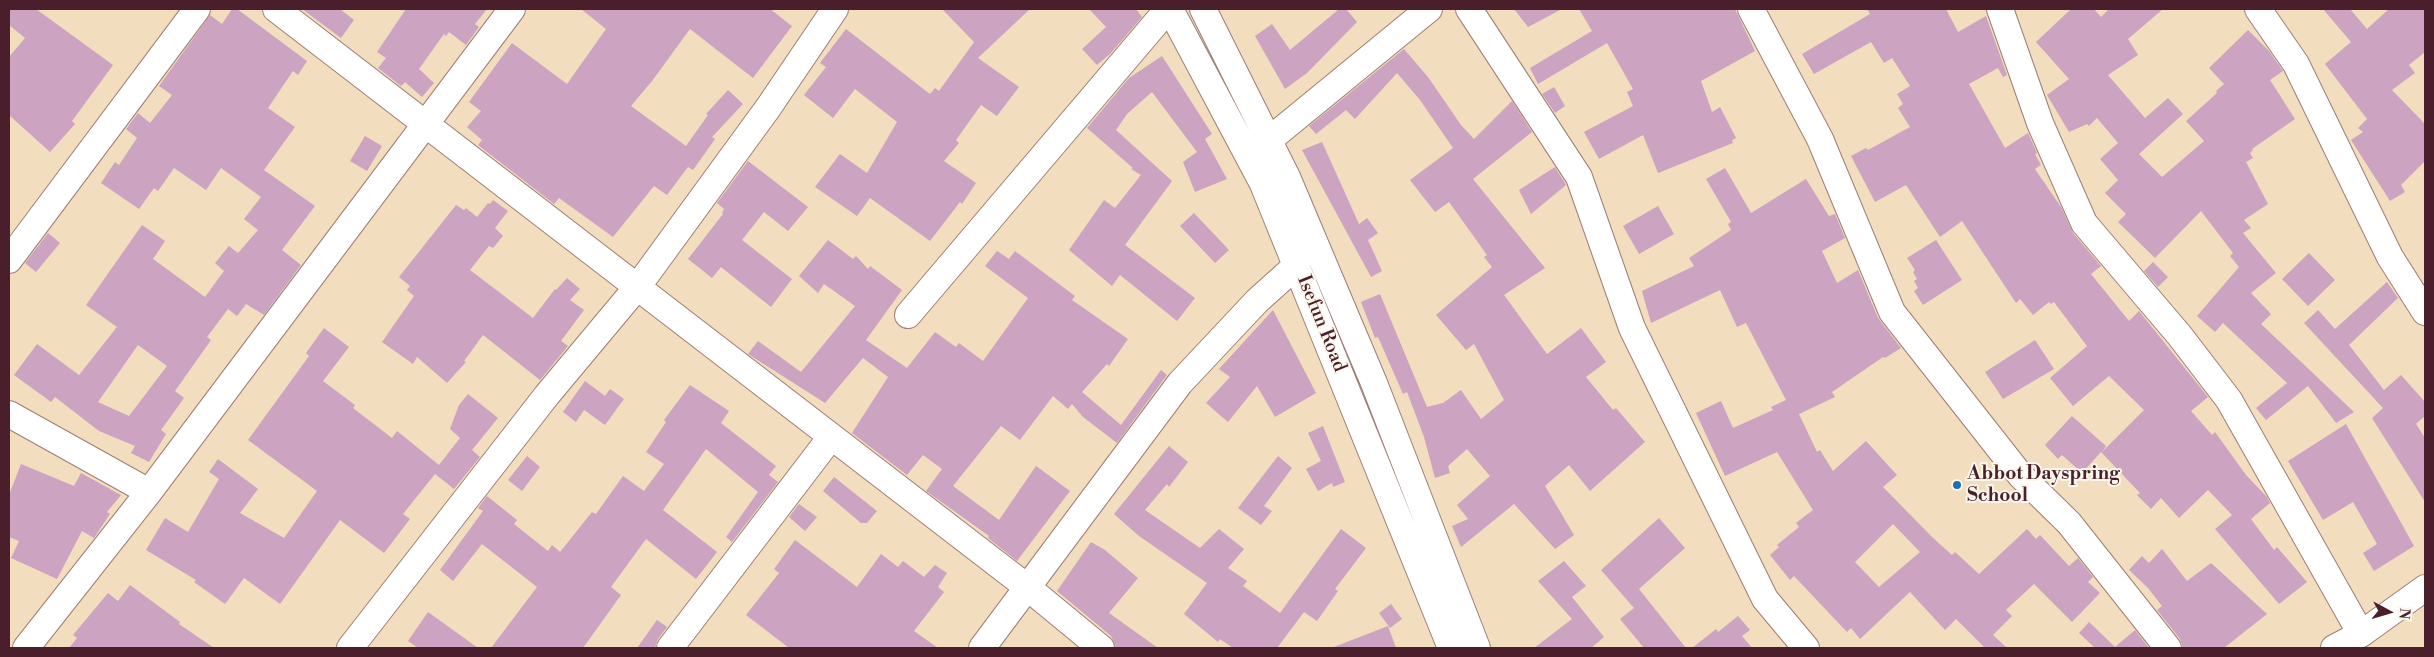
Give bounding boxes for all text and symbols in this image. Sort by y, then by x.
street label: Isefun Road [1291,272,1351,376]
place label: Abbot Dayspring School [1967,463,2120,507]
marker: Abbot Dayspring School [1951,479,1963,491]
north arrow [2364,587,2414,637]
text: N [2394,607,2413,620]

